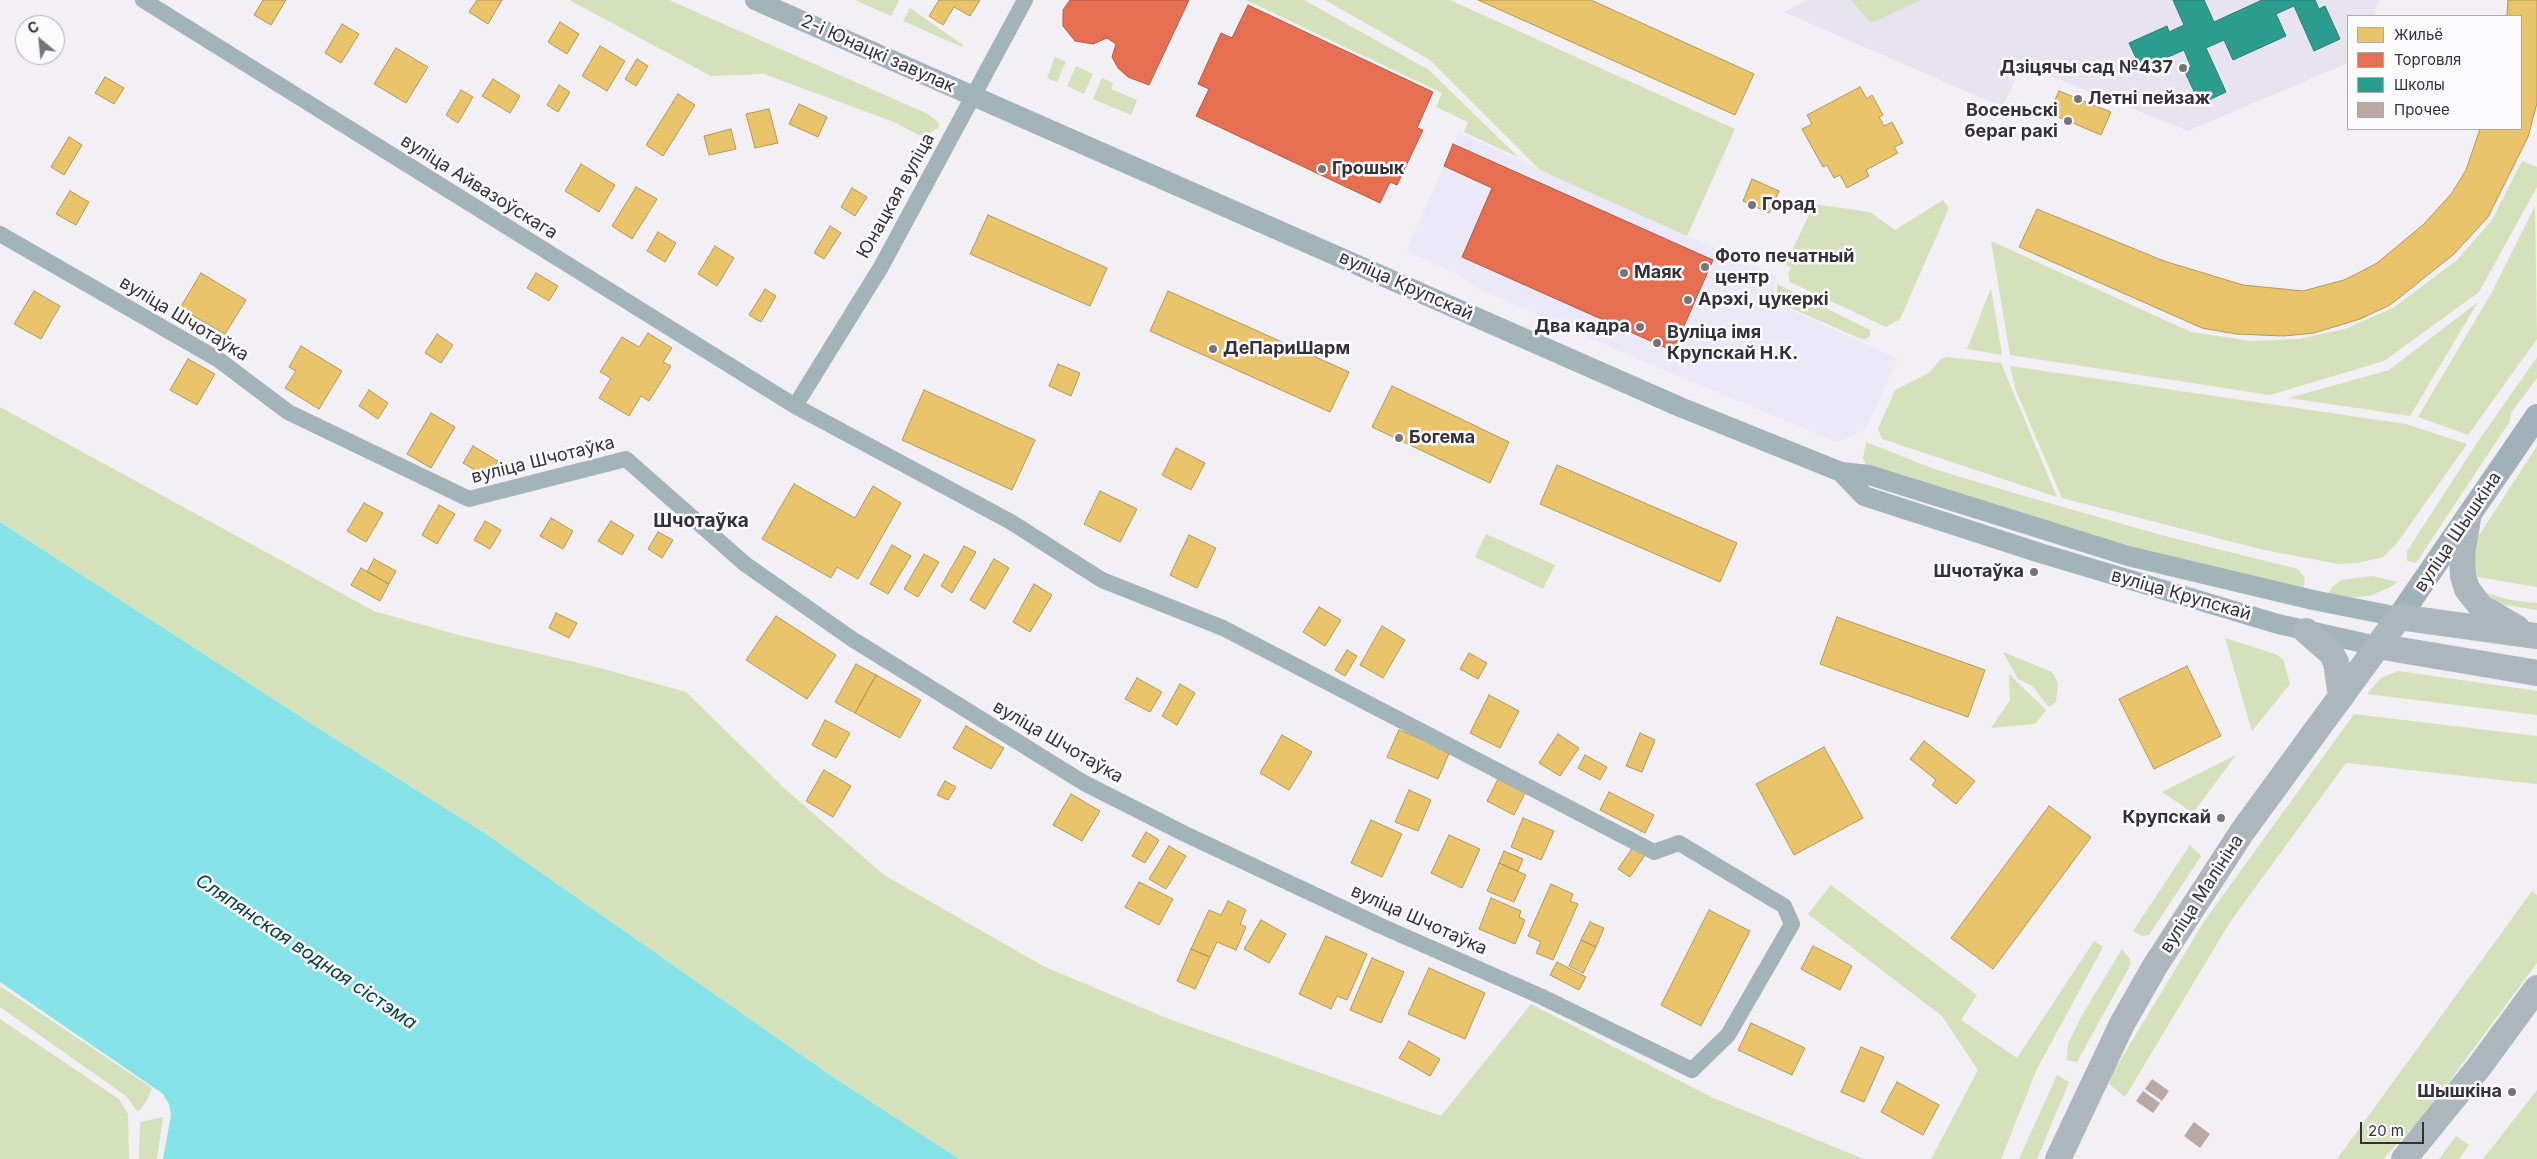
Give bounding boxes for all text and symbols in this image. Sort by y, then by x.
street label: 2-і Юнацкі завулак [798,10,958,98]
north arrow [15,15,65,65]
legend [2347,15,2522,130]
text: С [25,17,42,37]
text: Жильё [2394,25,2443,44]
text: Торговля [2394,50,2461,69]
place label: Дзіцячы сад №437 [2000,57,2173,79]
marker: Дзіцячы сад №437 [2177,62,2189,74]
text: Школы [2394,75,2445,94]
place label: Летні пейзаж [2088,88,2210,110]
marker: Летні пейзаж [2072,93,2084,105]
place label: Восеньскі бераг ракі [1965,100,2058,142]
text: Прочее [2394,100,2450,119]
marker: Восеньскі бераг ракі [2062,115,2074,127]
street label: вуліца Айвазоўскага [397,130,561,244]
street label: Юнацкая вуліца [853,130,939,262]
place label: Грошык [1332,158,1404,180]
marker: Грошык [1316,163,1328,175]
place label: Горад [1762,194,1816,216]
marker: Горад [1746,199,1758,211]
place label: Фото печатный центр [1715,246,1855,288]
street label: вуліца Крупскай [1336,247,1476,325]
marker: Фото печатный центр [1699,261,1711,273]
place label: Маяк [1634,262,1682,284]
marker: Маяк [1618,267,1630,279]
street label: вуліца Шчотаўка [116,272,252,366]
place label: Арэхі, цукеркі [1698,289,1829,311]
marker: Арэхі, цукеркі [1682,294,1694,306]
place label: Два кадра [1534,316,1630,338]
marker: Два кадра [1634,321,1646,333]
place label: Вуліца імя Крупскай Н.К. [1667,322,1798,364]
marker: Вуліца імя Крупскай Н.К. [1651,337,1663,349]
place label: ДеПариШарм [1223,338,1350,360]
marker: ДеПариШарм [1207,343,1219,355]
place label: Богема [1409,427,1475,449]
street label: вуліца Шчотаўка [469,432,617,488]
marker: Богема [1393,432,1405,444]
street label: вуліца Шышкіна [2410,468,2506,596]
district label: Шчотаўка [653,510,749,532]
place label: Шчотаўка [1933,561,2024,583]
street label: вуліца Крупскай [2109,565,2253,625]
marker: Шчотаўка [2028,566,2040,578]
street label: вуліца Шчотаўка [989,696,1127,788]
place label: Крупскай [2122,807,2211,829]
marker: Крупскай [2215,812,2227,824]
street label: вуліца Малініна [2156,831,2248,957]
water label: Сляпянская водная сістэма [191,869,421,1035]
street label: вуліца Шчотаўка [1348,880,1490,960]
place label: Шышкіна [2417,1081,2502,1103]
marker: Шышкіна [2506,1086,2518,1098]
scale bar [2362,1112,2426,1144]
text: 20 m [2368,1121,2404,1140]

